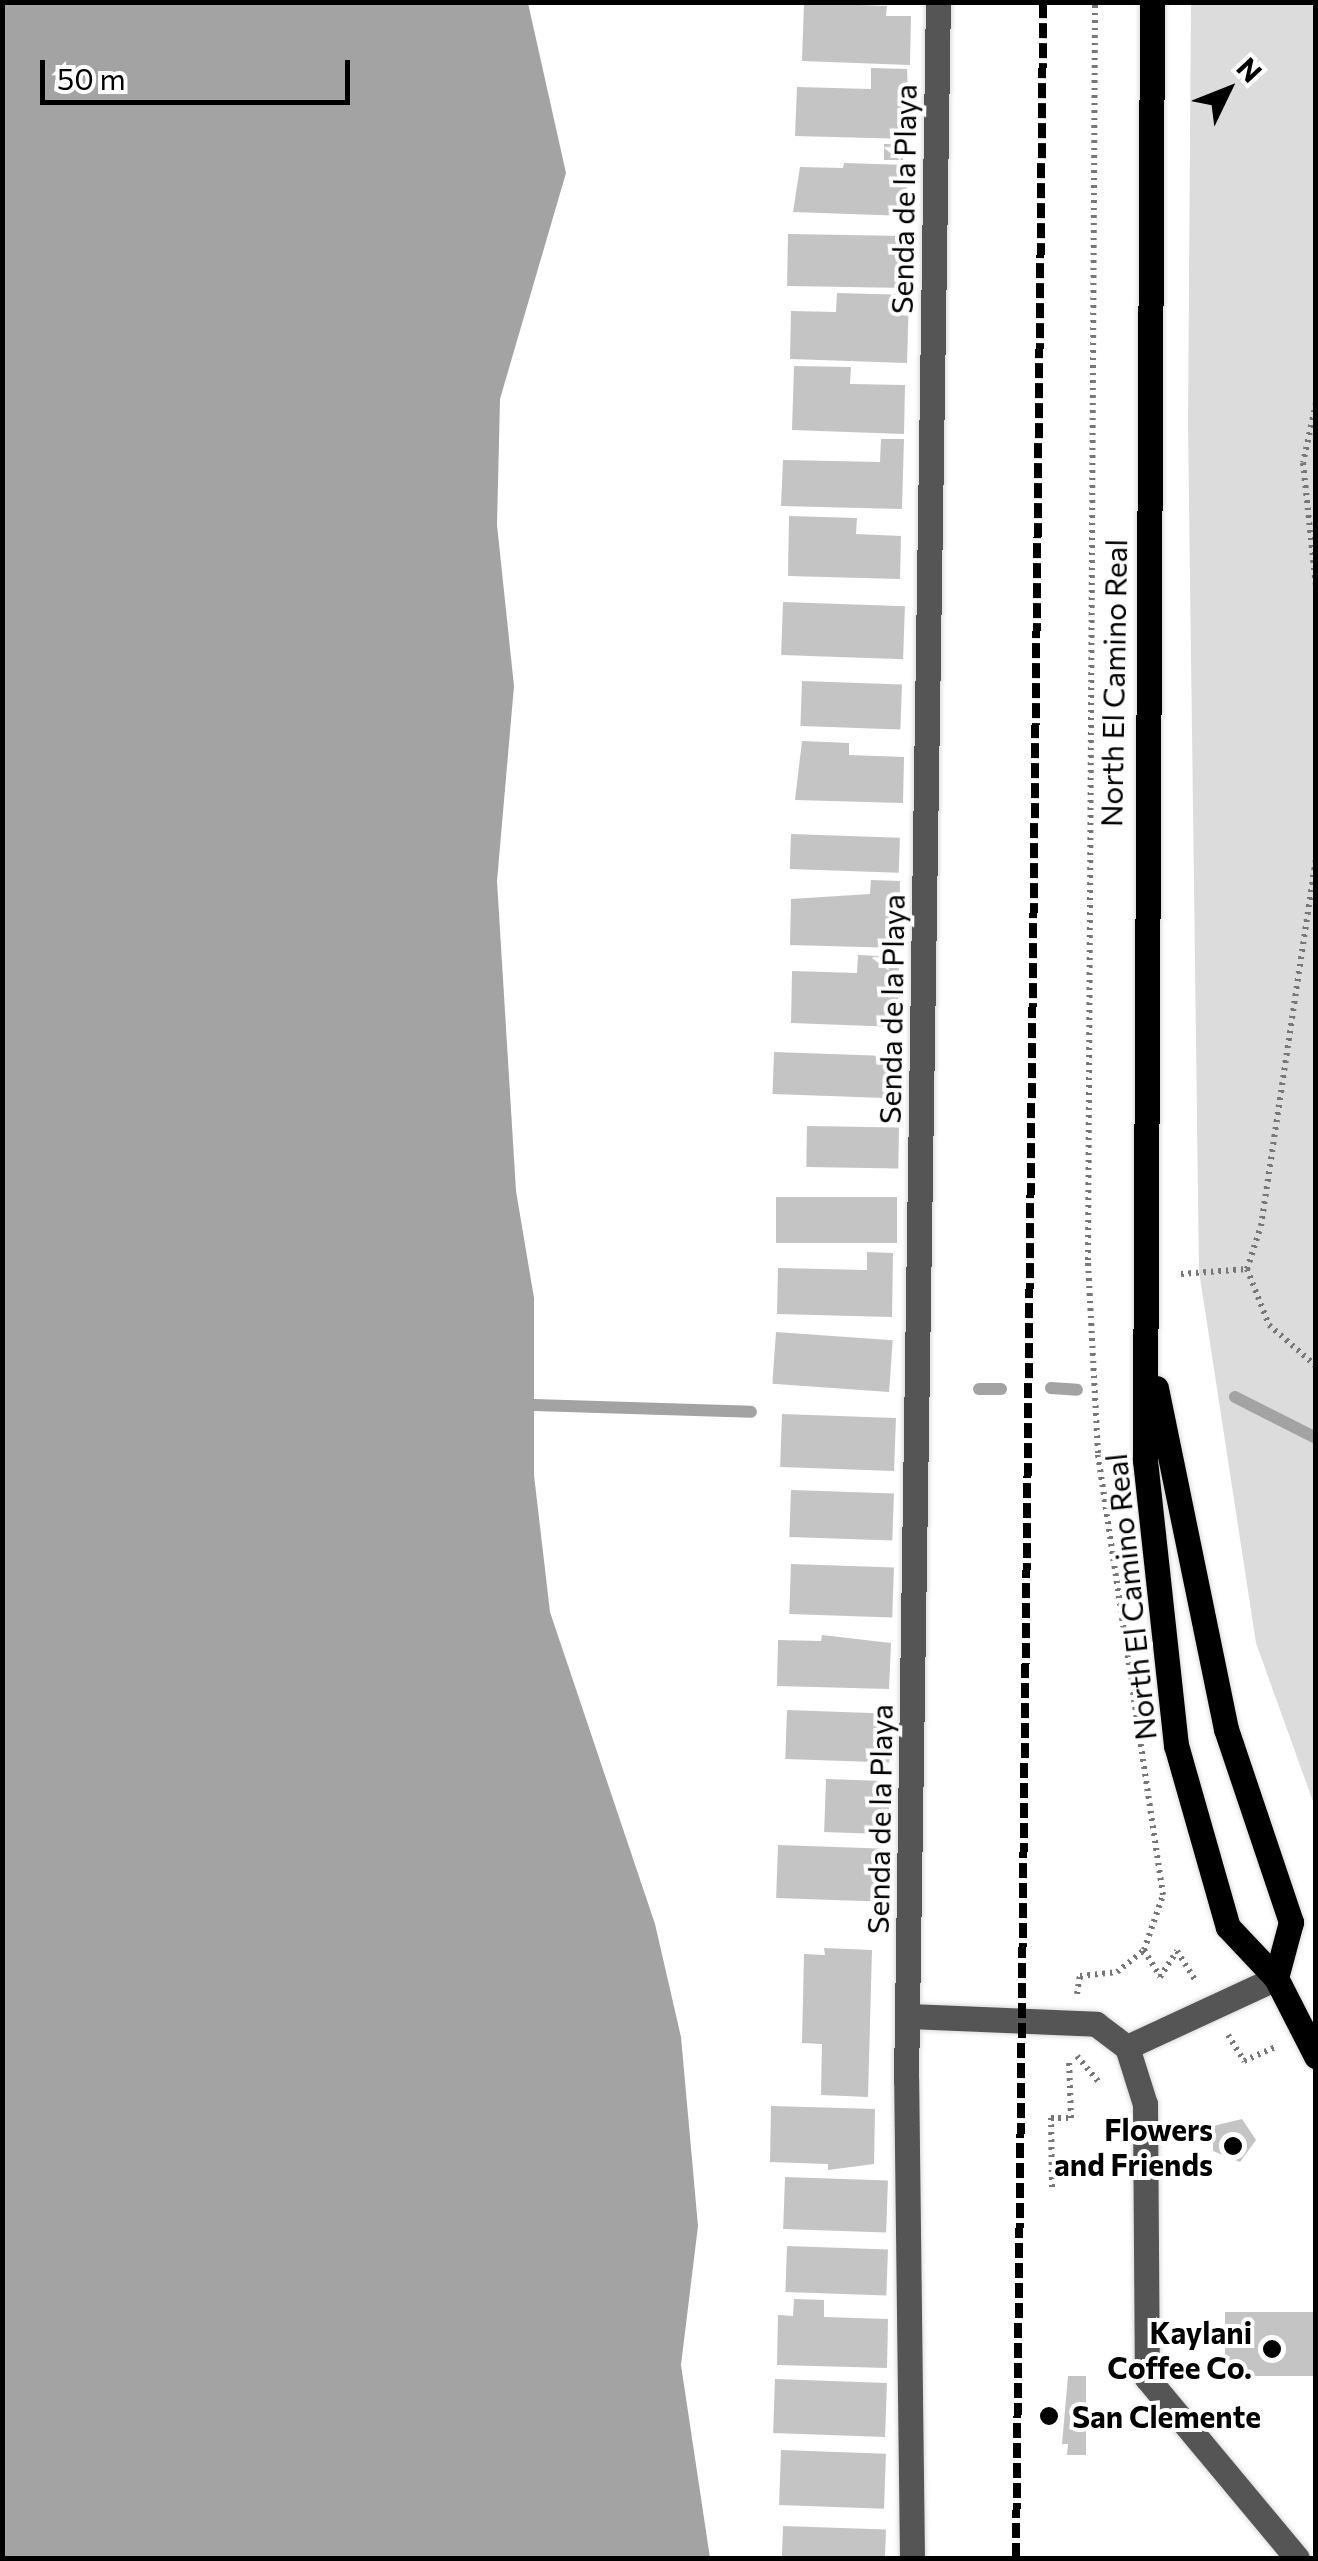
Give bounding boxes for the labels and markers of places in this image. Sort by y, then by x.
place label: Flowers and Friends [1054,2111,1213,2182]
marker: Flowers and Friends [1222,2135,1244,2157]
place label: Kaylani Coffee Co. [1107,2314,1252,2384]
marker: Kaylani Coffee Co. [1261,2338,1283,2360]
place label: San Clemente [1072,2398,1261,2434]
marker: San Clemente [1036,2403,1062,2429]

